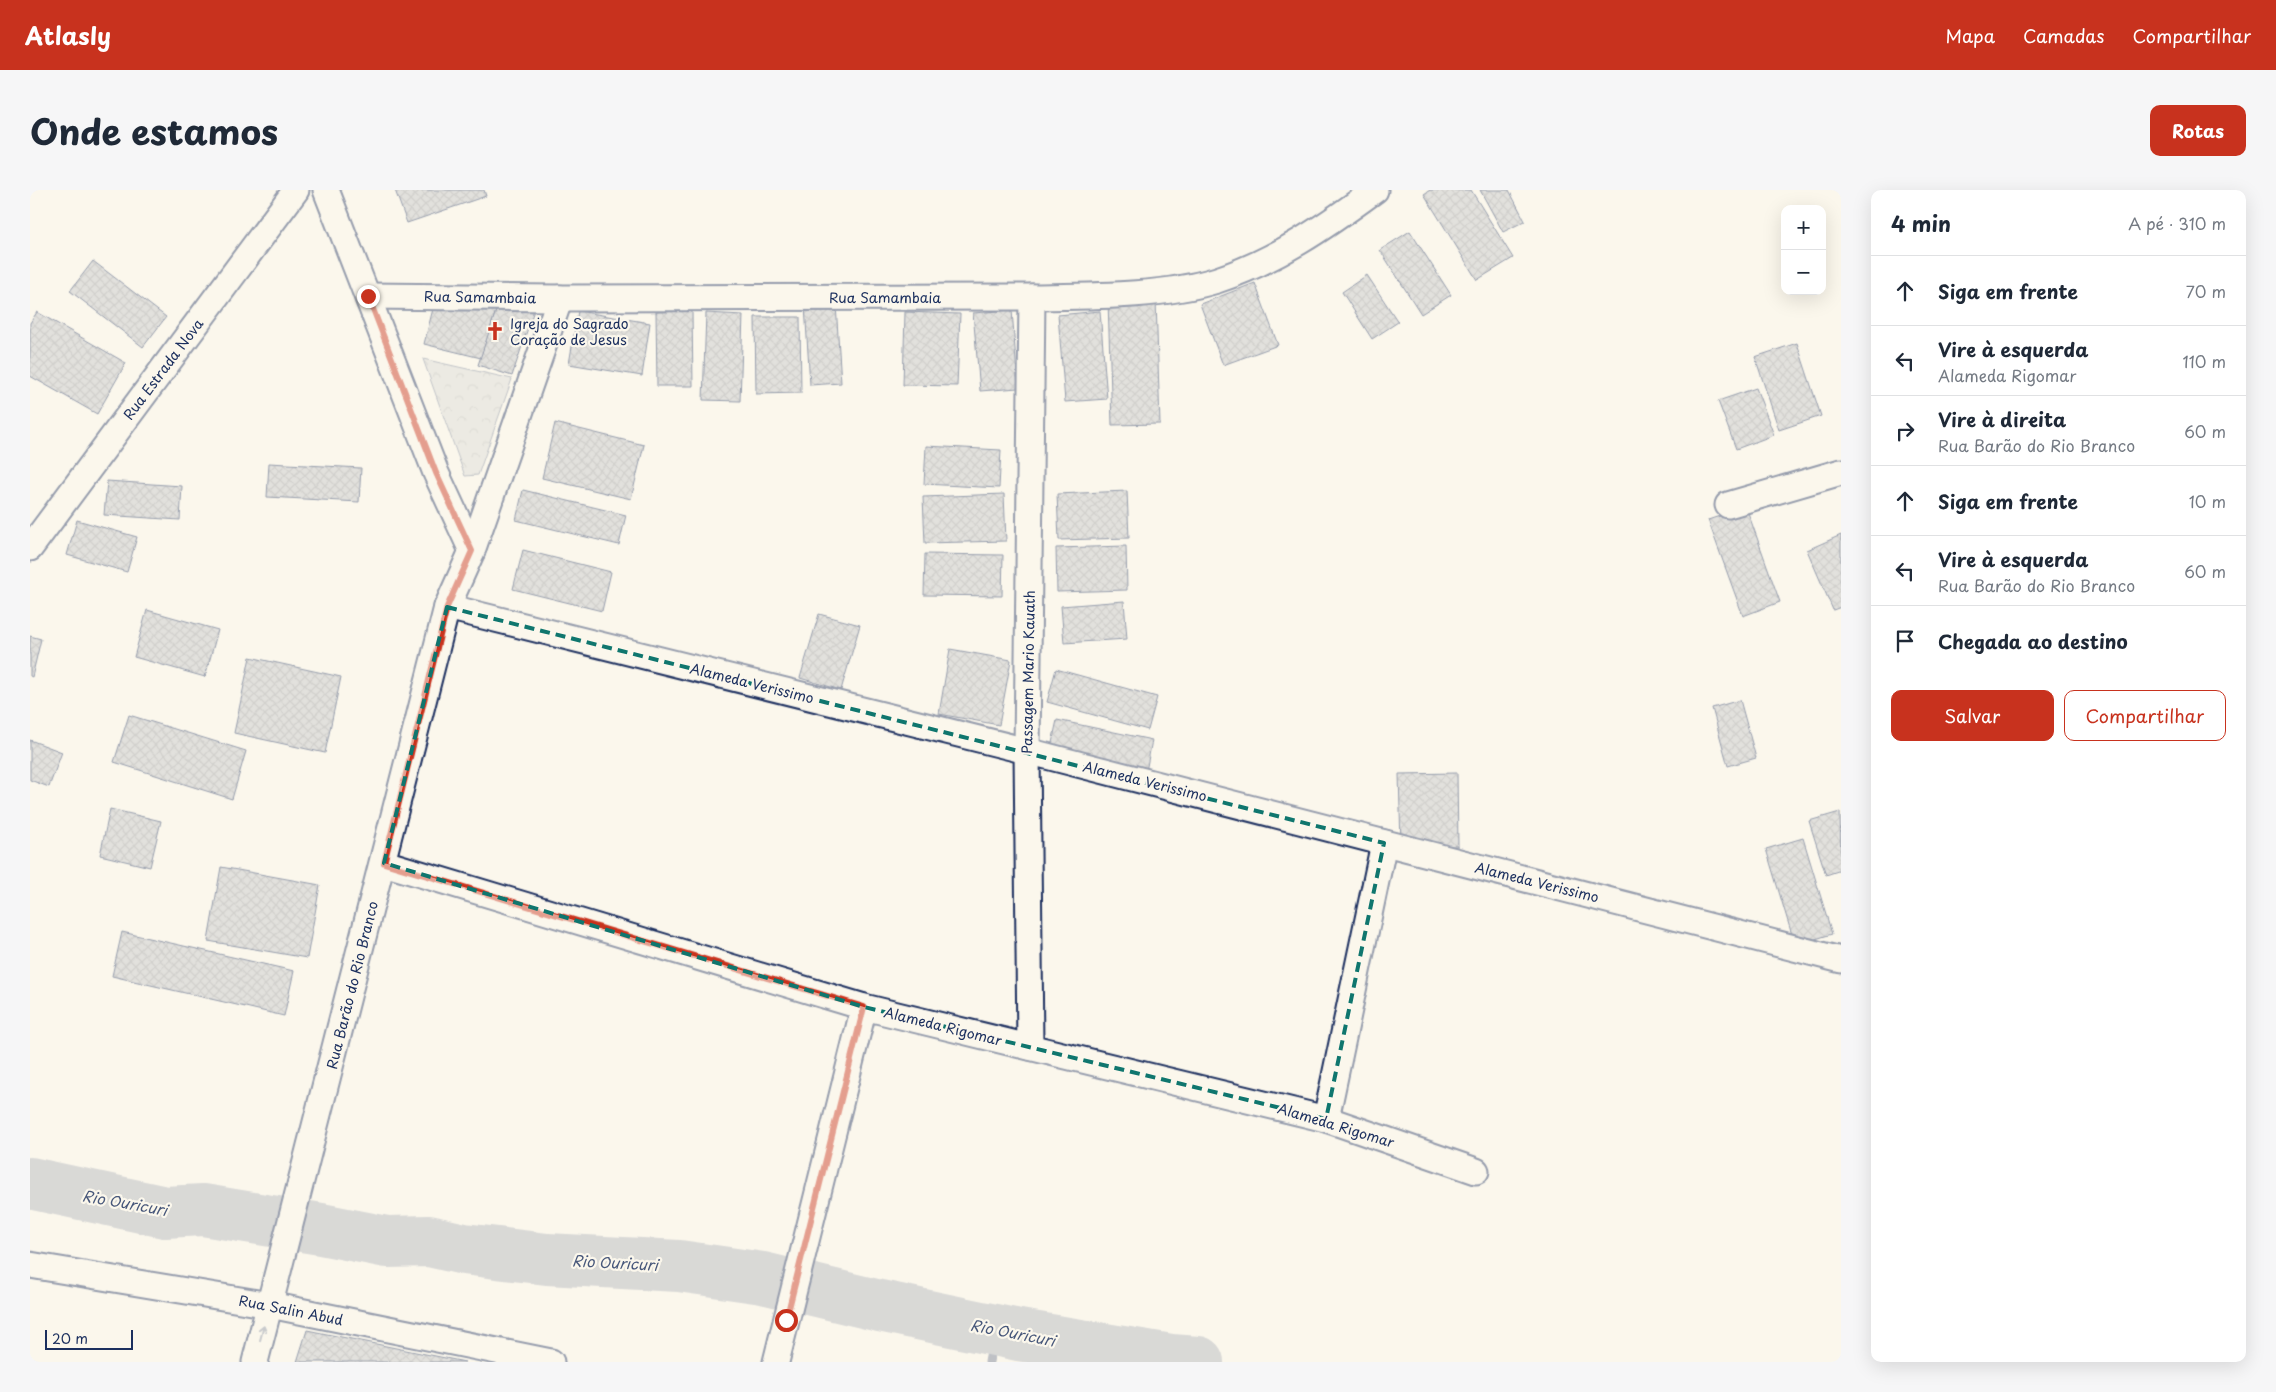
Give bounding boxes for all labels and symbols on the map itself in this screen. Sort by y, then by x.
route end [357,285,380,308]
street label: Rua Samambaia [424,286,536,308]
street label: Rua Samambaia [829,287,941,308]
place label: Igreja do Sagrado Coração de Jesus [510,313,629,350]
street label: Rua Estrada Nova [118,314,208,424]
church icon: Igreja do Sagrado Coração de Jesus [484,320,506,342]
street label: Passagem Mario Kauath [1016,590,1040,754]
street label: Alameda Verissimo [688,657,816,709]
street label: Alameda Verissimo [1081,755,1209,807]
street label: Alameda Verissimo [1473,856,1601,908]
street label: Rua Barão do Rio Branco [321,899,383,1071]
street label: Alameda Rigomar [882,1001,1005,1051]
street label: Alameda Rigomar [1275,1097,1398,1153]
water label: Rio Ouricuri [81,1183,172,1221]
water label: Rio Ouricuri [572,1248,661,1276]
street label: Rua Salin Abud [237,1290,345,1330]
route start [775,1309,798,1332]
water label: Rio Ouricuri [969,1313,1060,1352]
one-way arrow [258,1326,268,1342]
scale bar [45,1327,132,1350]

